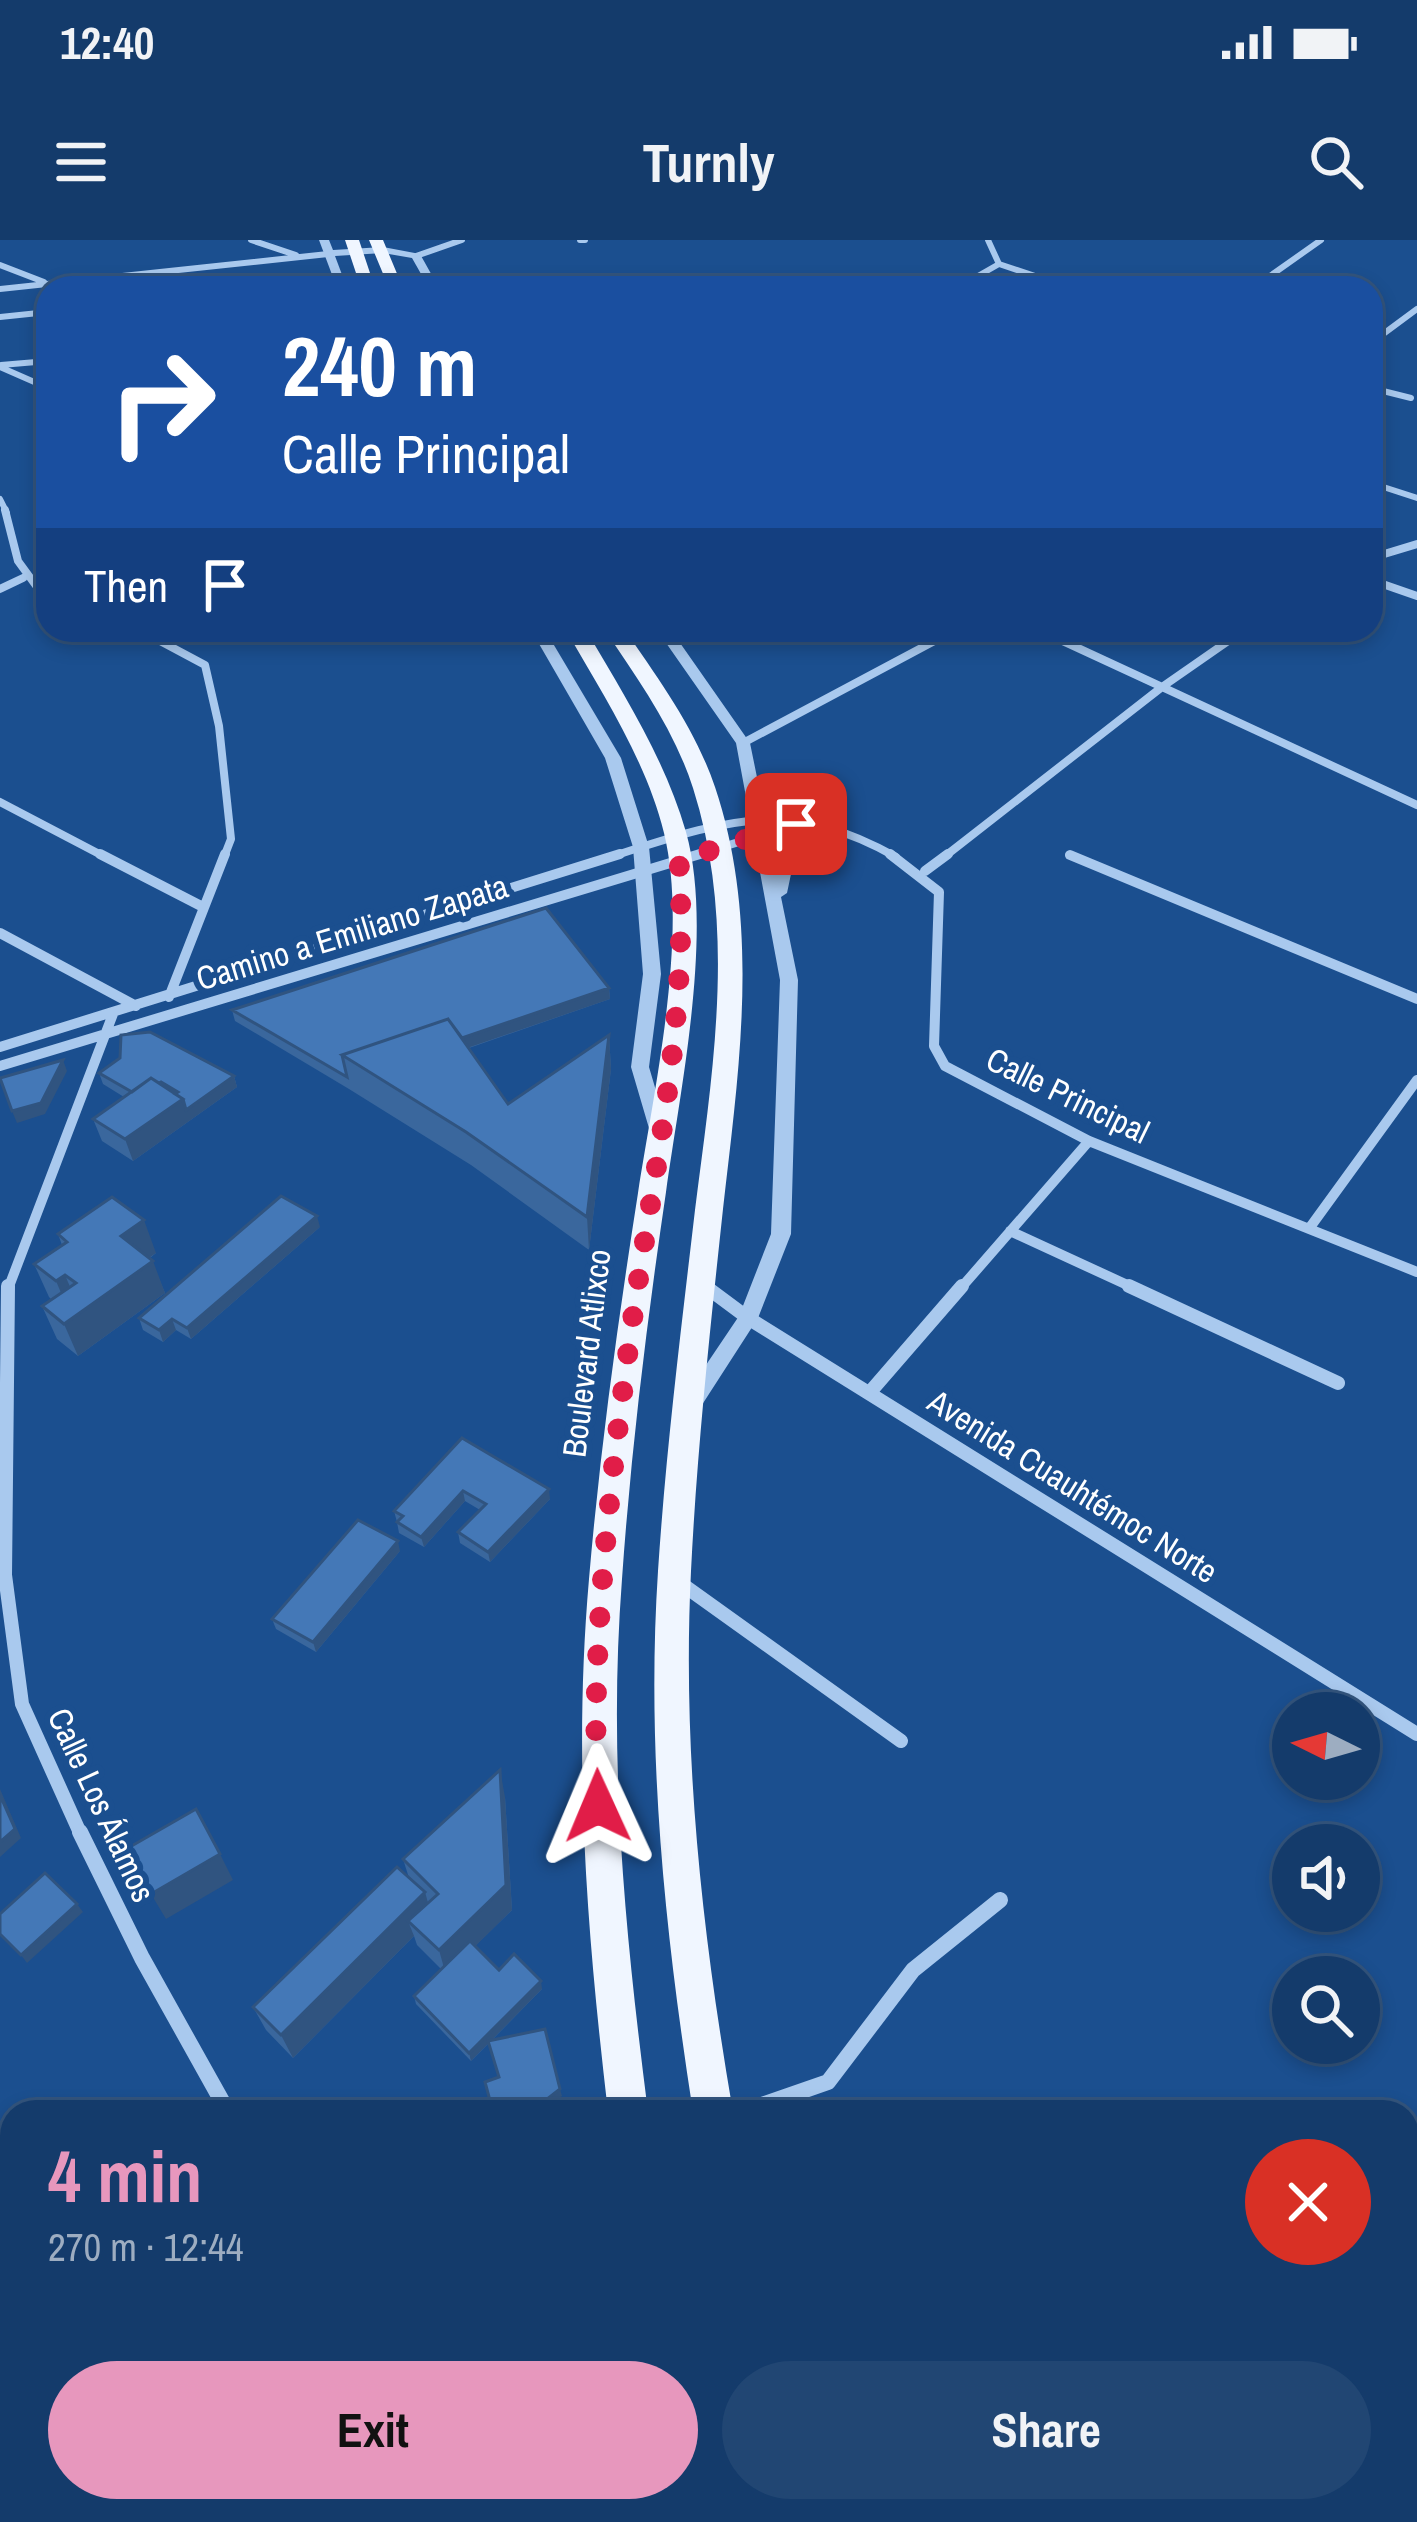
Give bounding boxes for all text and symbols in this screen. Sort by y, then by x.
text: 12:40 [60,12,154,73]
text: Turnly [642,126,775,199]
icon: menu [48,129,114,195]
icon: search [1303,129,1369,195]
text: 240 m [282,309,477,422]
icon: right [84,324,240,480]
text: Calle Principal [282,417,570,490]
icon: arrive [192,552,258,618]
text: Then [84,555,168,616]
pin [745,773,847,875]
icon: arrive [763,791,829,857]
street label: Camino a Emiliano Zapata [191,864,513,1000]
street label: Calle Principal [979,1037,1157,1153]
street label: Boulevard Atlixco [551,1247,621,1459]
street label: Avenida Cuauhtémoc Norte [919,1378,1226,1593]
north arrow [1272,1692,1380,1800]
map controls [1272,1692,1380,2064]
street label: Calle Los Álamos [38,1701,166,1909]
position arrow [535,1743,661,1869]
button: sound [1272,1824,1380,1932]
button: search [1272,1956,1380,2064]
text: 4 min [48,2127,202,2224]
button: close [1245,2139,1371,2265]
text: 270 m · 12:44 [48,2221,244,2273]
button: Exit [48,2361,698,2499]
button: Share [722,2361,1371,2499]

